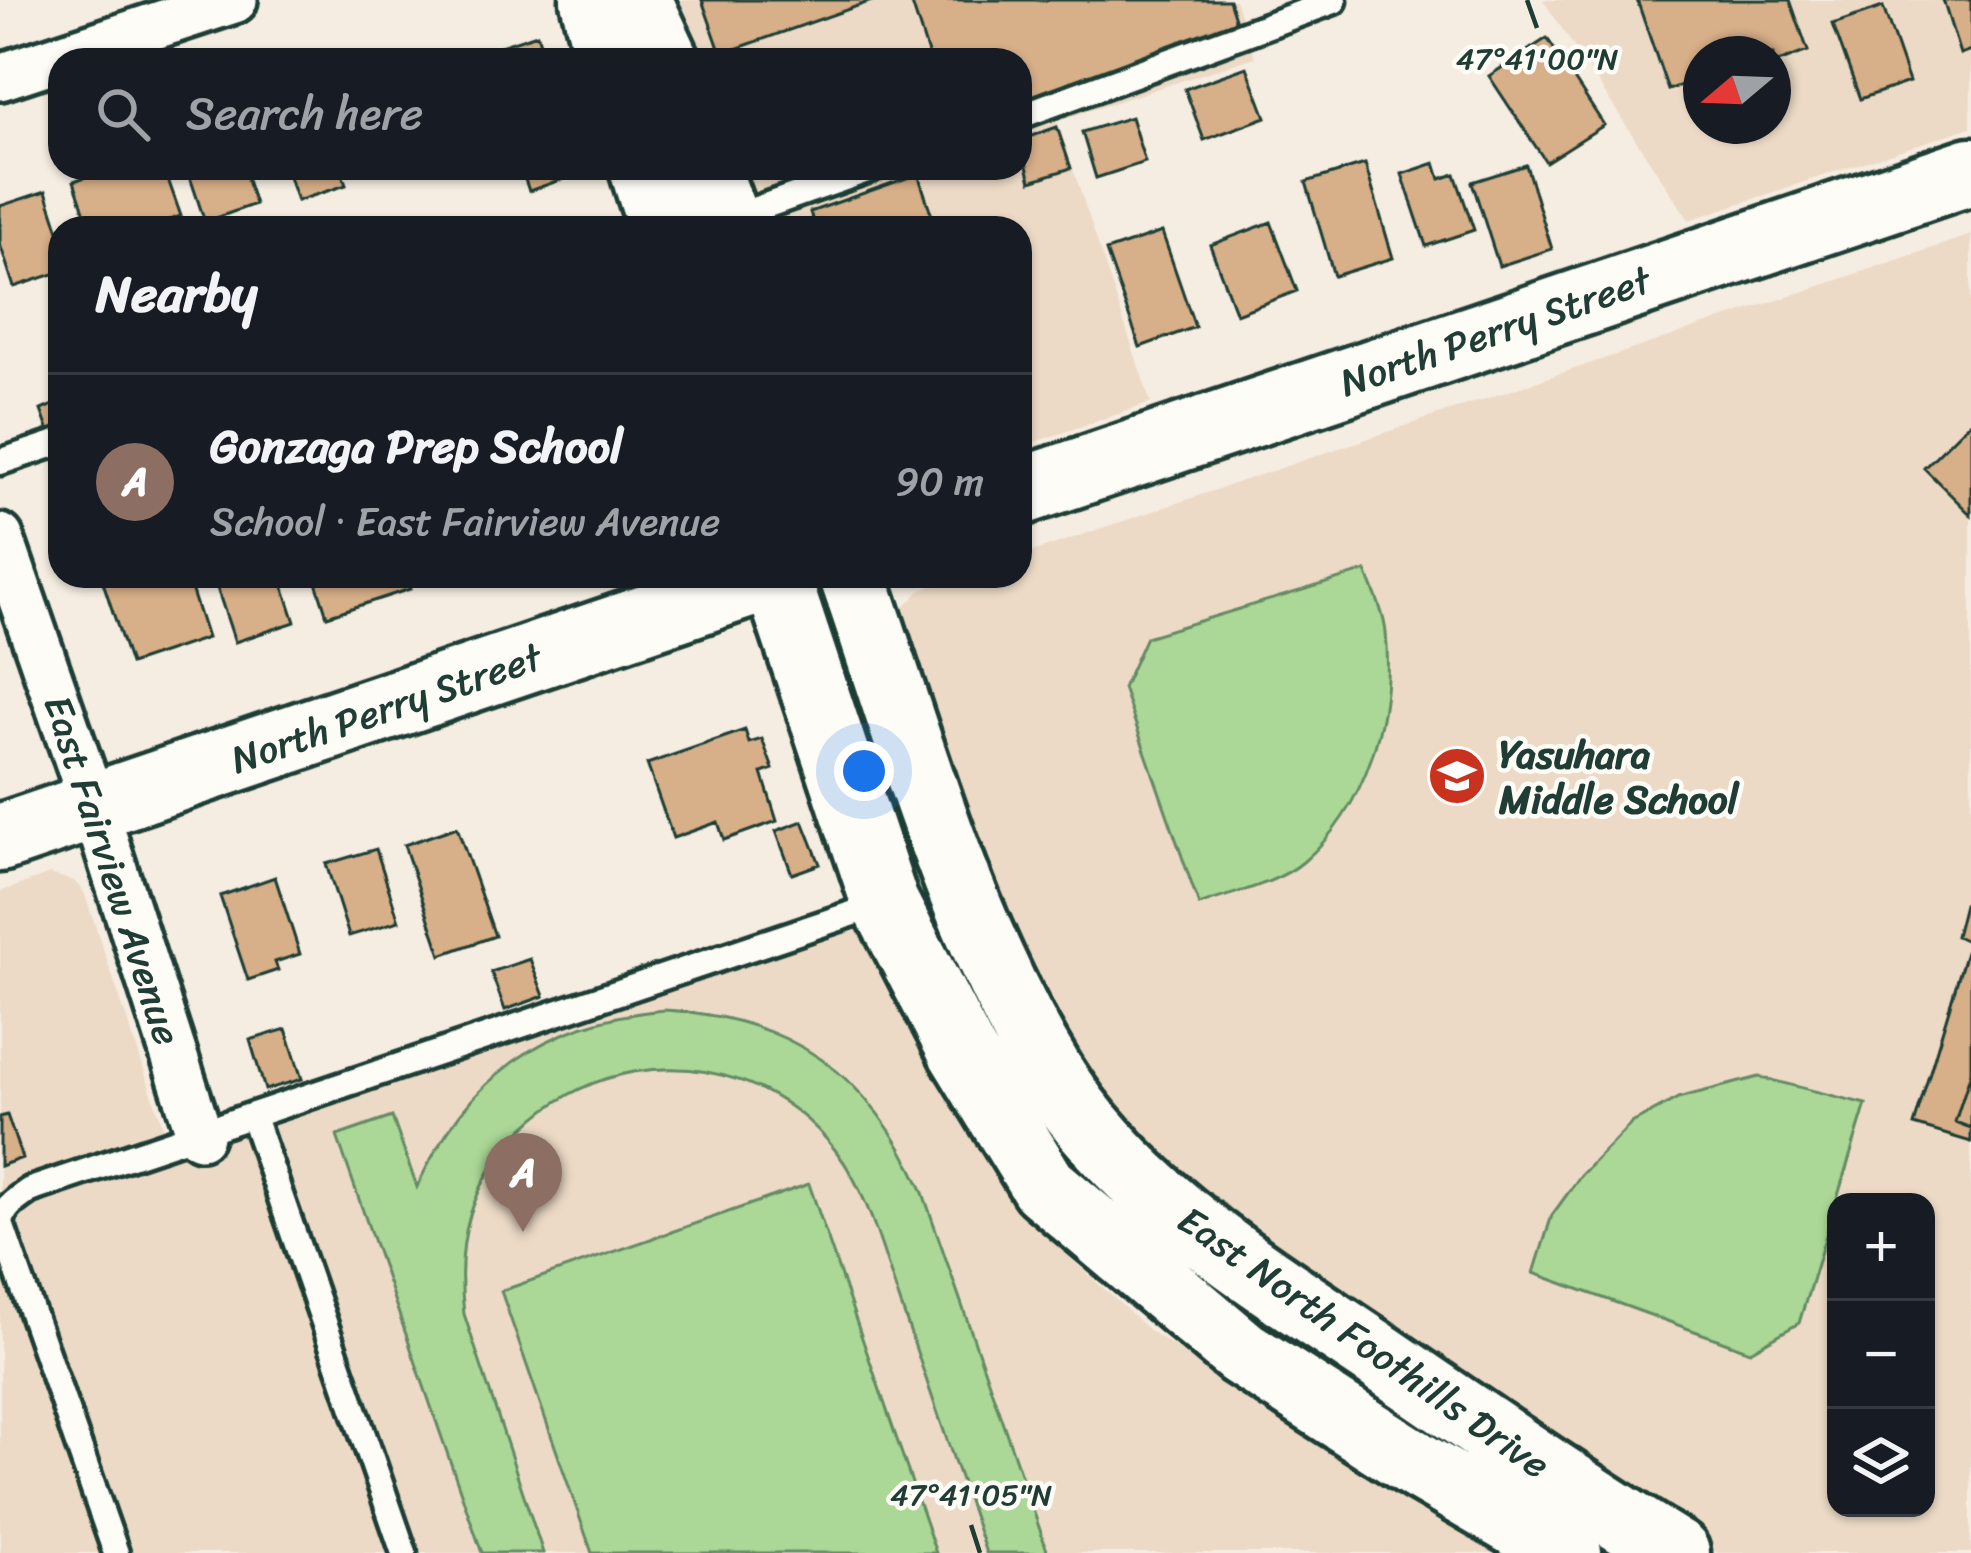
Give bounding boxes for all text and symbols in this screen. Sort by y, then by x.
text: 47°41'00"N [1456,32,1619,86]
north arrow [1683,36,1791,144]
search box [48,48,1032,180]
text: Search here [186,74,423,154]
icon: search [90,81,156,147]
street label: North Perry Street [1330,245,1661,417]
text: Nearby [96,249,257,339]
text: Gonzaga Prep School [210,407,623,487]
text: A [122,447,148,516]
text: 90 m [895,447,984,516]
text: School · East Fairview Avenue [210,487,720,556]
street label: North Perry Street [221,622,552,794]
street label: East Fairview Avenue [24,686,202,1054]
place label: Yasuhara Middle School [1498,720,1741,834]
your location [834,741,894,801]
school or university icon: Yasuhara Middle School [1426,745,1488,807]
pin: A [484,1133,562,1232]
street label: East North Foothills Drive [1163,1187,1565,1497]
map controls [1827,1193,1935,1517]
button: + [1827,1193,1935,1301]
button: − [1827,1301,1935,1409]
button: layers [1827,1409,1935,1517]
text: 47°41'05"N [890,1468,1052,1522]

